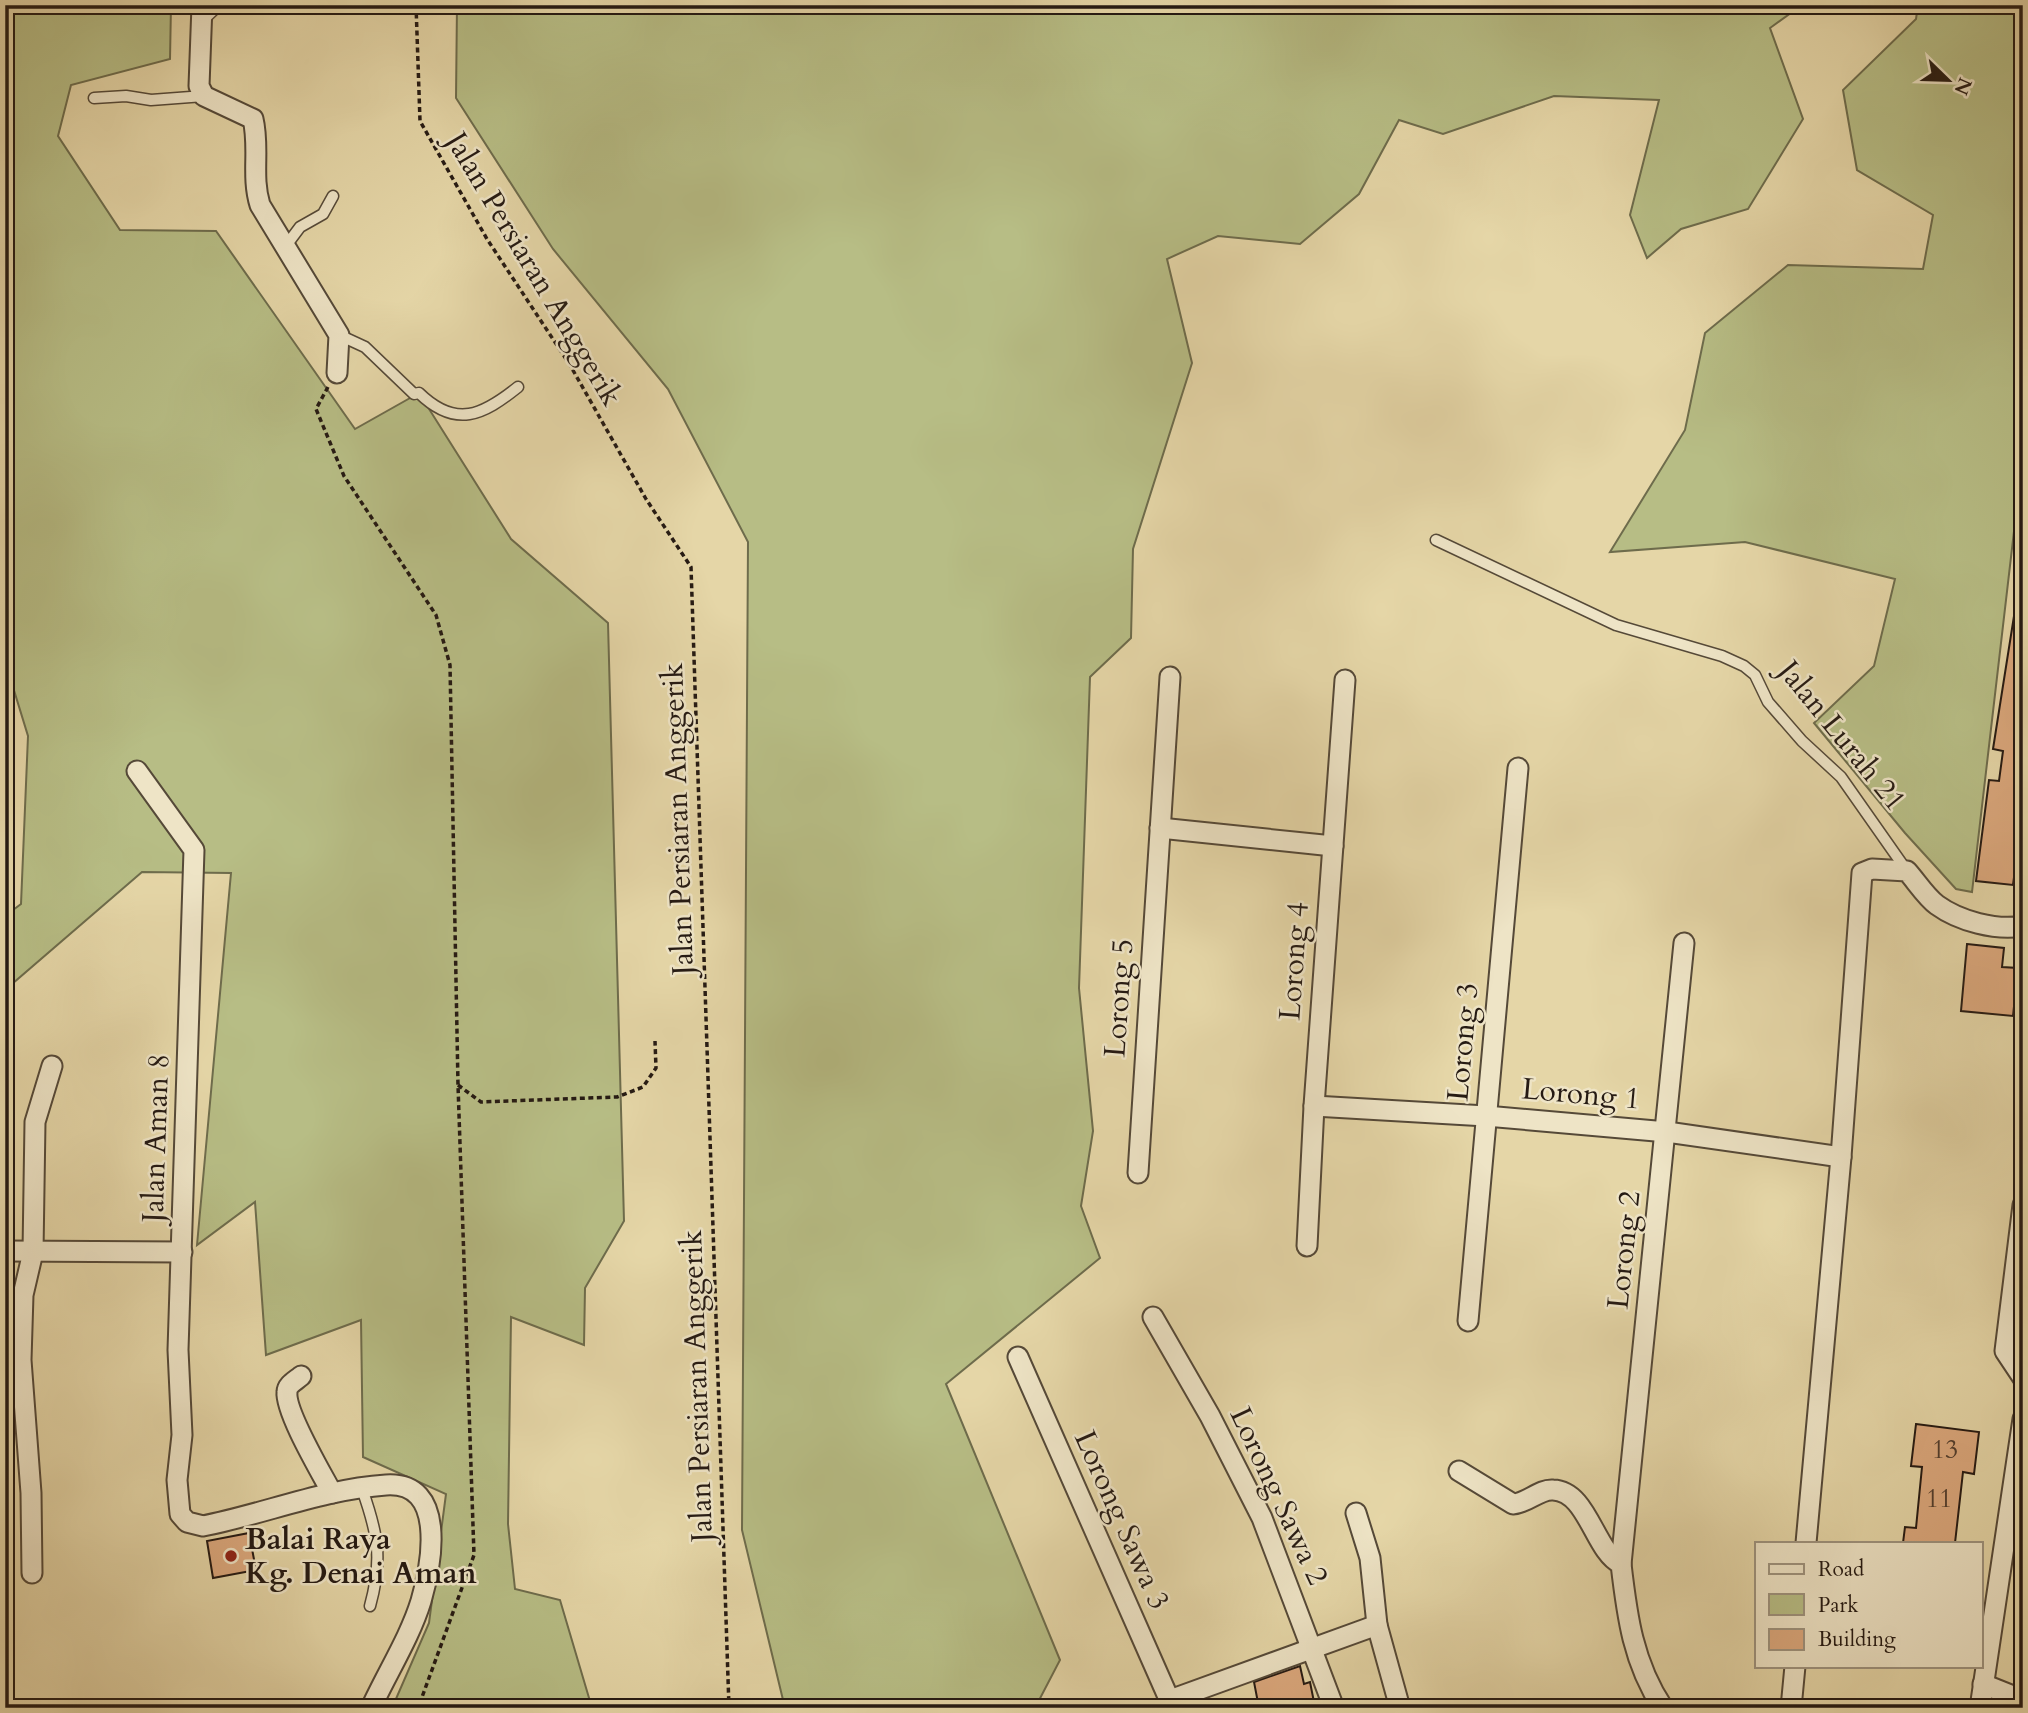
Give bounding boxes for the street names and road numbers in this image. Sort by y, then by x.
street label: Jalan Persiaran Anggerik [434,121,632,414]
street label: Jalan Lurah 21 [1766,649,1915,820]
street label: Jalan Persiaran Anggerik [652,662,704,980]
street label: Lorong 4 [1269,900,1319,1022]
street label: Lorong 5 [1094,937,1144,1059]
street label: Lorong 3 [1437,981,1489,1103]
street label: Jalan Aman 8 [132,1053,179,1227]
street label: Lorong 1 [1520,1068,1642,1120]
street label: Lorong 2 [1597,1189,1651,1311]
street label: Jalan Persiaran Anggerik [671,1229,723,1547]
street label: Lorong Sawa 2 [1220,1400,1338,1592]
street label: Lorong Sawa 3 [1064,1424,1180,1616]

